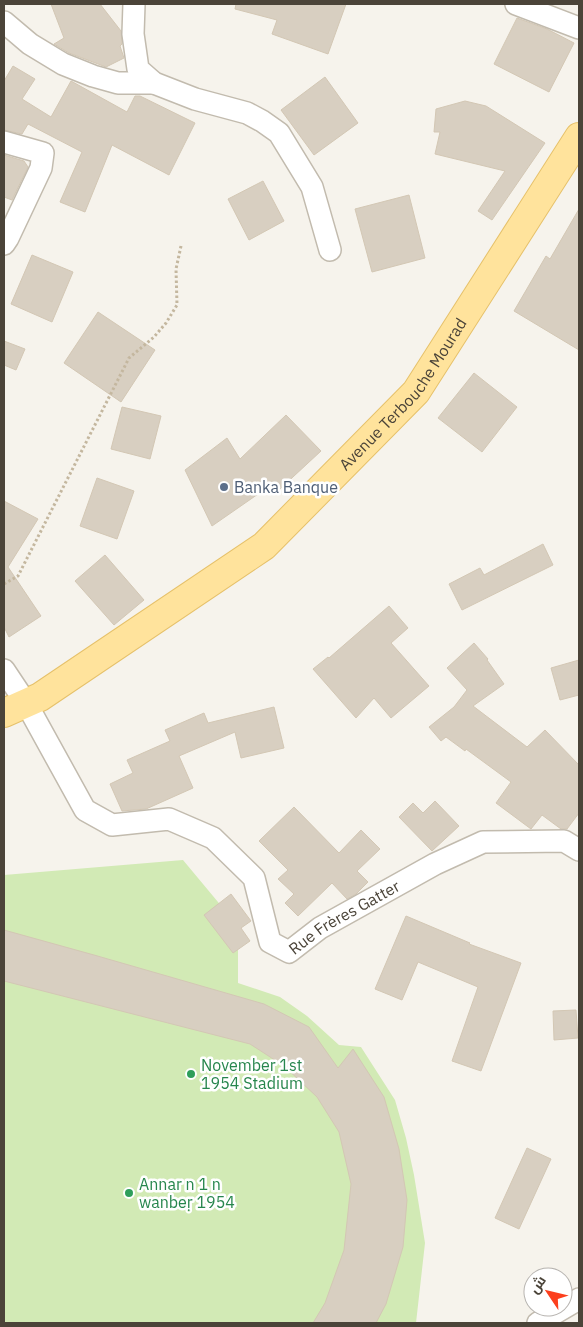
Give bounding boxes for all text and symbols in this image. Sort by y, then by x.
street label: Avenue Terbouche Mourad [335,314,471,474]
place label: Banka Banque [234,477,338,497]
marker: Banka Banque [218,481,230,493]
street label: Rue Frères Gatter [284,876,403,959]
place label: November 1st 1954 Stadium [201,1055,303,1093]
marker: November 1st 1954 Stadium [185,1068,197,1080]
place label: Annar n 1 n wanbeṛ 1954 [139,1174,235,1212]
marker: Annar n 1 n wanbeṛ 1954 [123,1187,135,1199]
north arrow [523,1267,573,1317]
text: ش [525,1272,550,1297]

